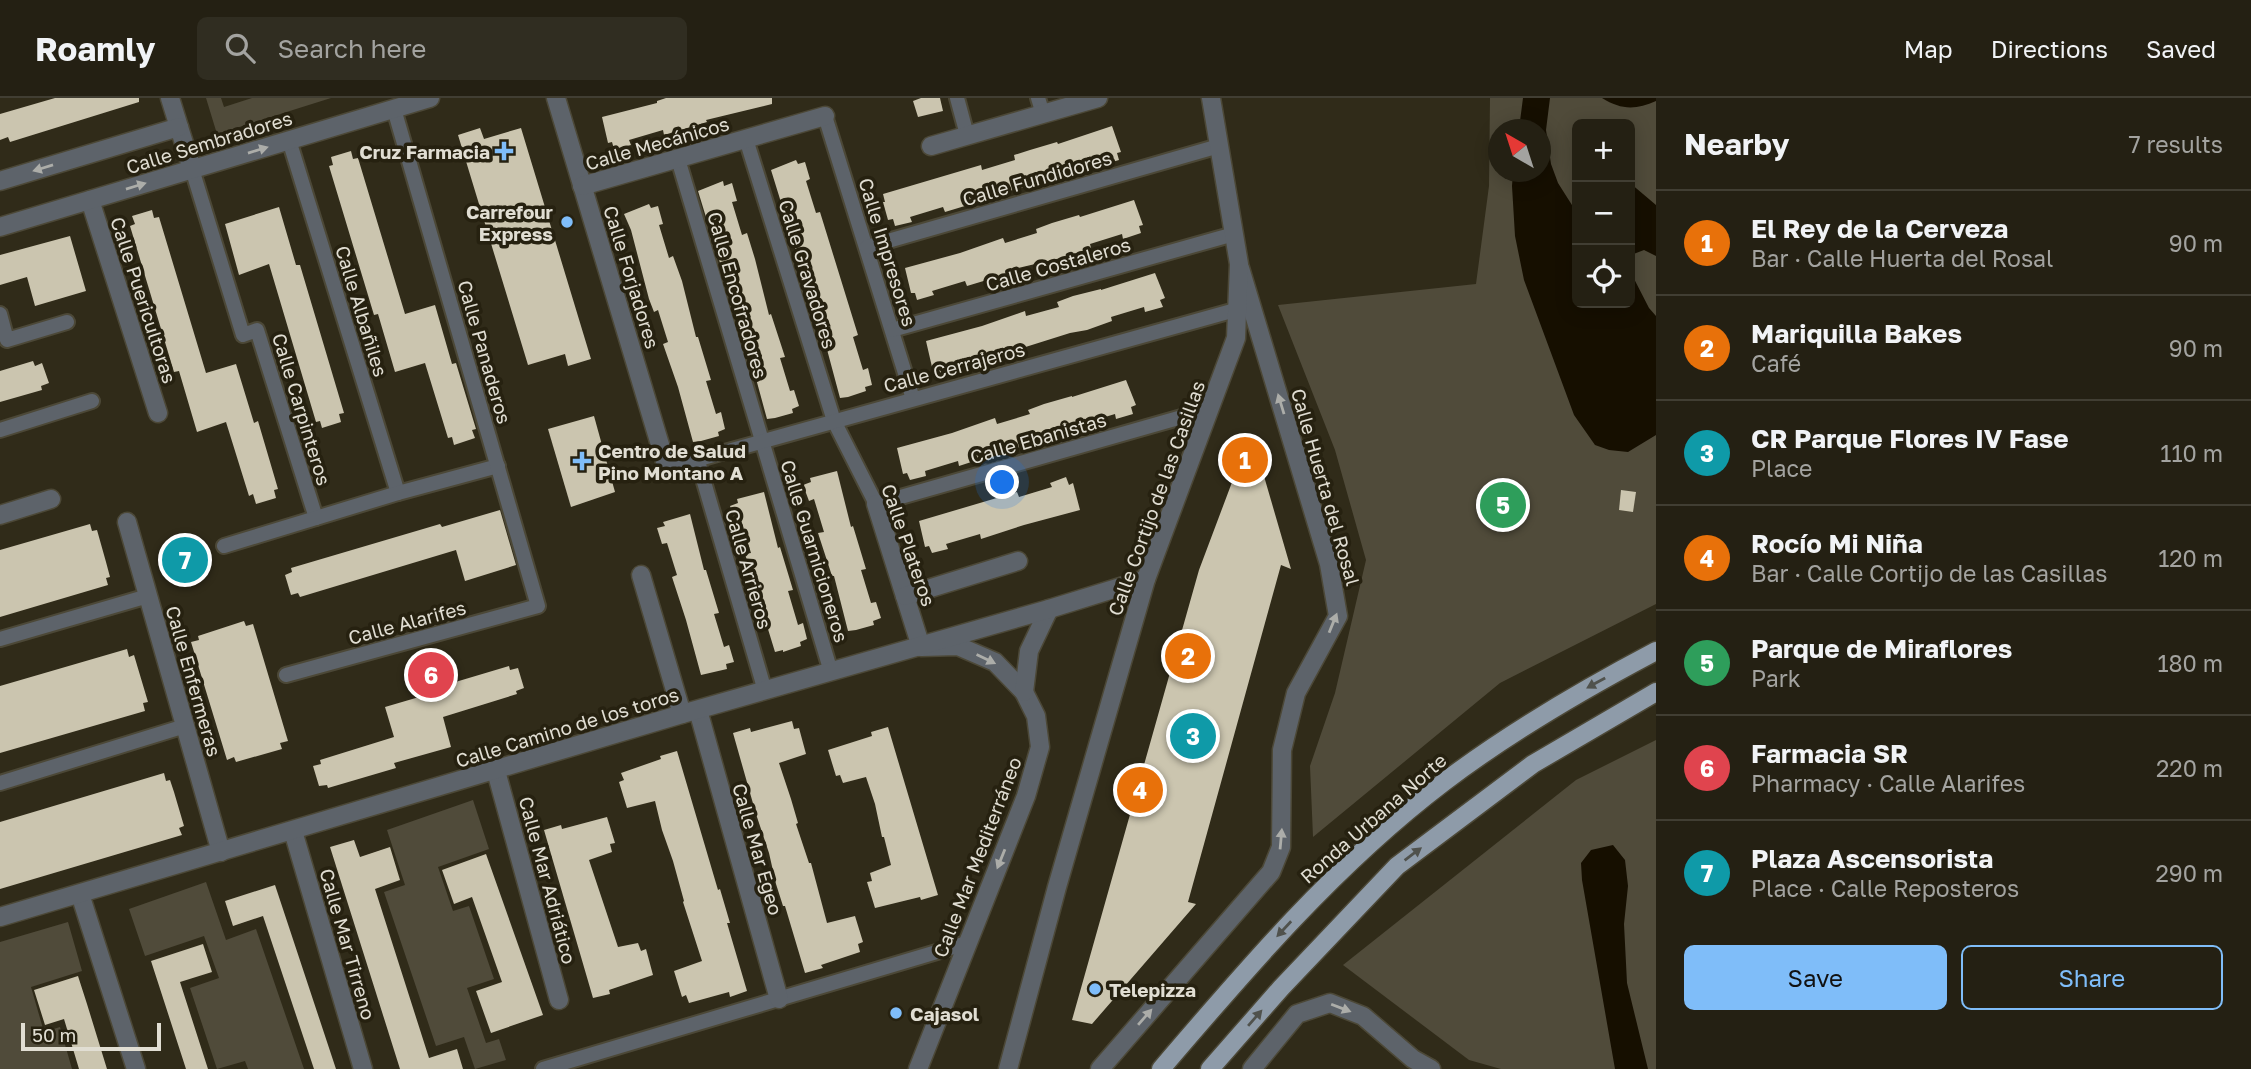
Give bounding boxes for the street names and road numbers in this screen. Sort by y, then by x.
street label: Calle Sembradores [123,106,295,178]
street label: Calle Mecánicos [582,111,732,175]
street label: Calle Fundidores [960,146,1114,210]
street label: Calle Impresores [855,175,921,329]
street label: Calle Gravadores [774,197,842,351]
street label: Calle Forjadores [599,203,665,351]
street label: Calle Encofradores [703,209,773,381]
street label: Calle Puericultoras [106,214,182,386]
street label: Calle Costaleros [983,232,1133,296]
street label: Calle Albañiles [331,243,393,379]
street label: Calle Panaderos [454,278,516,426]
street label: Calle Carpinteros [268,330,336,488]
street label: Calle Cerrajeros [881,337,1027,397]
street label: Calle Cortijo de las Casillas [1103,377,1209,619]
street label: Calle Huerta del Rosal [1287,386,1365,588]
street label: Calle Ebanistas [967,408,1109,468]
street label: Calle Guarnicioneros [776,457,854,645]
street label: Calle Plateros [877,481,941,609]
street label: Calle Arrieros [721,506,777,632]
street label: Calle Alarifes [346,595,468,649]
street label: Calle Enfermeras [161,603,227,759]
street label: Calle Camino de los toros [453,682,681,772]
street label: Ronda Urbana Norte [1295,748,1451,888]
street label: Calle Mar Mediterráneo [928,754,1026,960]
street label: Calle Mar Egeo [728,780,788,918]
street label: Calle Mar Adriático [515,794,581,966]
street label: Calle Mar Tirreno [315,866,381,1022]

